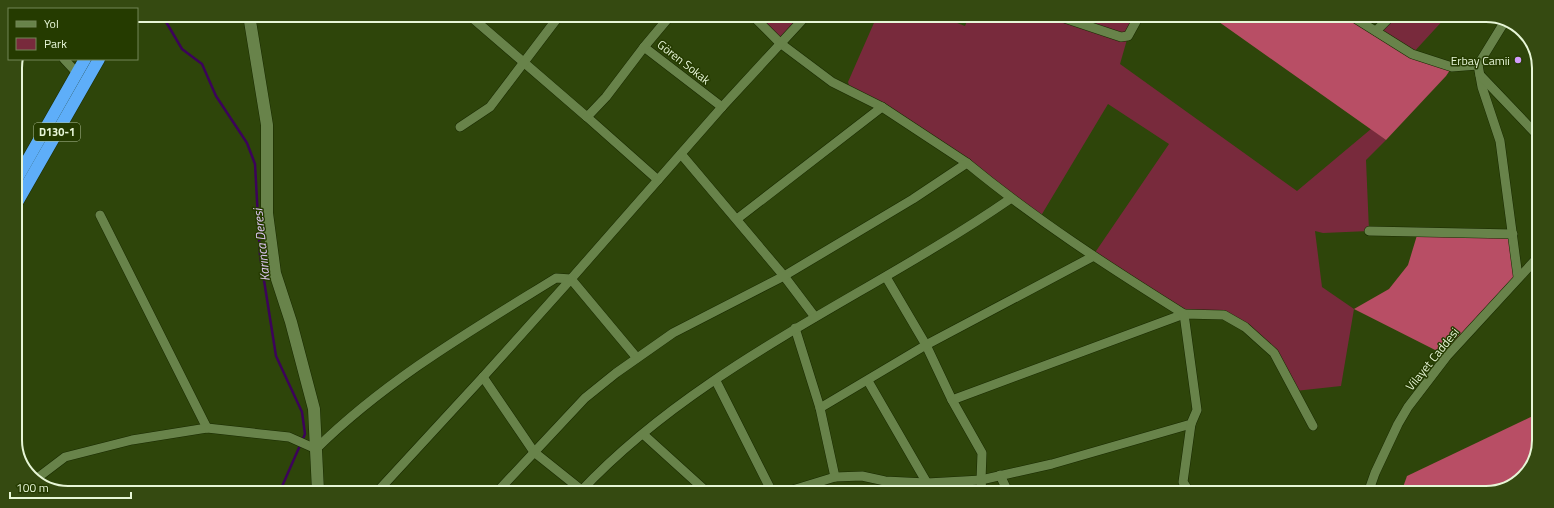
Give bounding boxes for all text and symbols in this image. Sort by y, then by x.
legend [8,8,138,60]
text: Yol [44,14,59,33]
text: Park [44,34,67,53]
street label: Gören Sokak [653,35,715,89]
place label: Erbay Camii [1451,51,1510,70]
marker: Erbay Camii [1513,55,1523,65]
road number: D130-1 [34,123,80,141]
water label: Karınca Deresi [247,206,275,282]
street label: Vilayet Caddesi [1401,323,1463,395]
scale bar [10,474,131,500]
text: 100 m [16,478,49,497]

